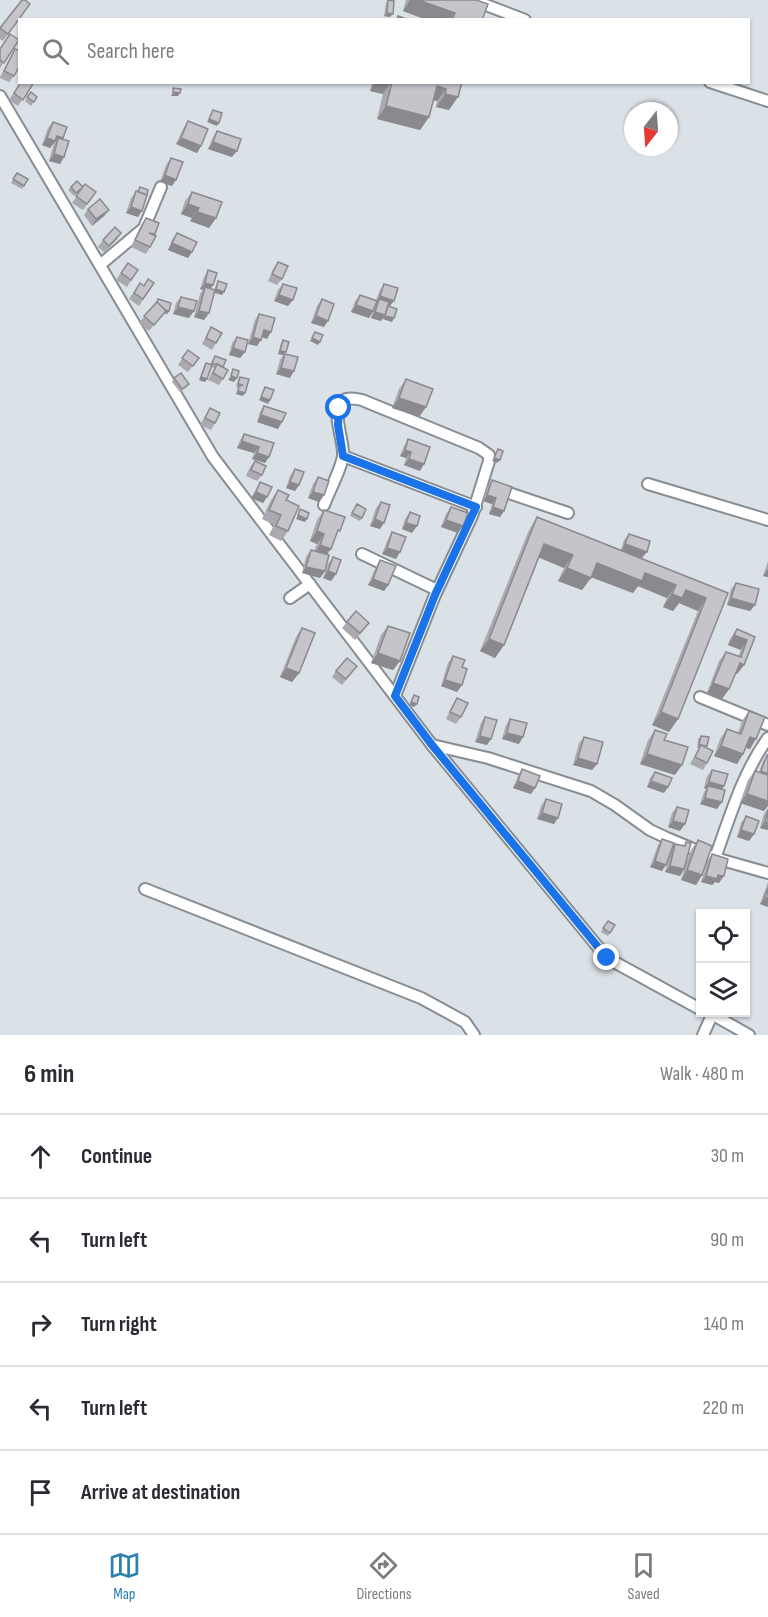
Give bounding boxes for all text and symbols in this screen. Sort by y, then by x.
search box [18,18,750,84]
icon: search [39,35,72,68]
text: Search here [87,38,174,65]
north arrow [624,102,678,156]
route start [325,394,351,420]
map controls [696,909,750,1017]
button: locate [696,909,750,963]
route end [593,944,619,970]
button: layers [696,963,750,1017]
text: 6 min [24,1059,74,1090]
text: Walk · 480 m [660,1062,744,1086]
icon: ahead [24,1140,57,1173]
text: Continue [81,1143,152,1170]
text: 30 m [711,1144,744,1168]
icon: left [24,1224,57,1257]
text: Turn left [81,1227,147,1254]
text: 90 m [710,1228,744,1252]
icon: right [24,1308,57,1341]
text: Turn right [81,1311,157,1338]
text: 140 m [704,1312,744,1336]
icon: left [24,1392,57,1425]
text: Turn left [81,1395,147,1422]
text: 220 m [703,1396,744,1420]
icon: arrive [24,1476,57,1509]
text: Arrive at destination [81,1479,240,1506]
tab: Map [108,1549,141,1604]
tab: Directions [356,1549,412,1604]
tab: Saved [627,1549,660,1604]

